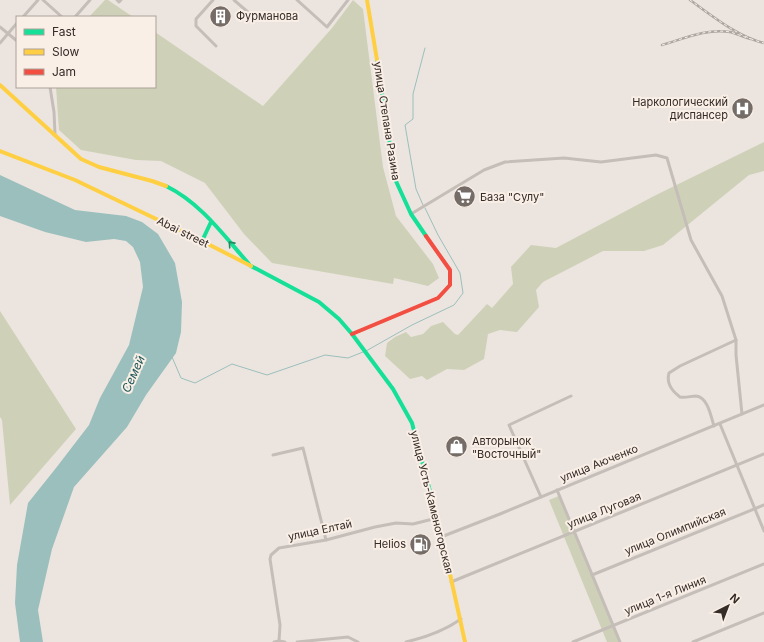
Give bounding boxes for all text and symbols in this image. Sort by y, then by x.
building icon: Фурманова [208,3,234,29]
place label: Фурманова [236,9,298,23]
legend [16,16,156,88]
text: Fast [52,24,76,39]
text: Slow [52,44,80,59]
street label: улица Степана Разина [371,61,403,181]
text: Jam [52,64,76,79]
place label: Наркологический диспансер [632,95,728,122]
hospital icon: Наркологический диспансер [730,95,756,121]
supermarket icon: База "Сулу" [452,184,478,210]
place label: База "Сулу" [480,190,544,204]
street label: Abai street [155,213,212,251]
one-way arrow [229,241,236,249]
water label: Семей [118,353,148,395]
street label: улица Усть-Каменогорская [407,429,457,575]
shop icon: Авторынок "Восточный" [444,434,470,460]
place label: Авторынок "Восточный" [472,434,541,461]
street label: улица Аюченко [558,441,640,485]
street label: улица Луговая [565,489,643,531]
street label: улица Олимпийская [622,504,728,558]
street label: улица Елтай [287,516,353,544]
fuel station icon: Helios [408,531,434,557]
place label: Helios [374,537,406,551]
street label: улица 1-я Линия [622,572,708,618]
north arrow [708,586,748,626]
text: N [727,591,742,607]

